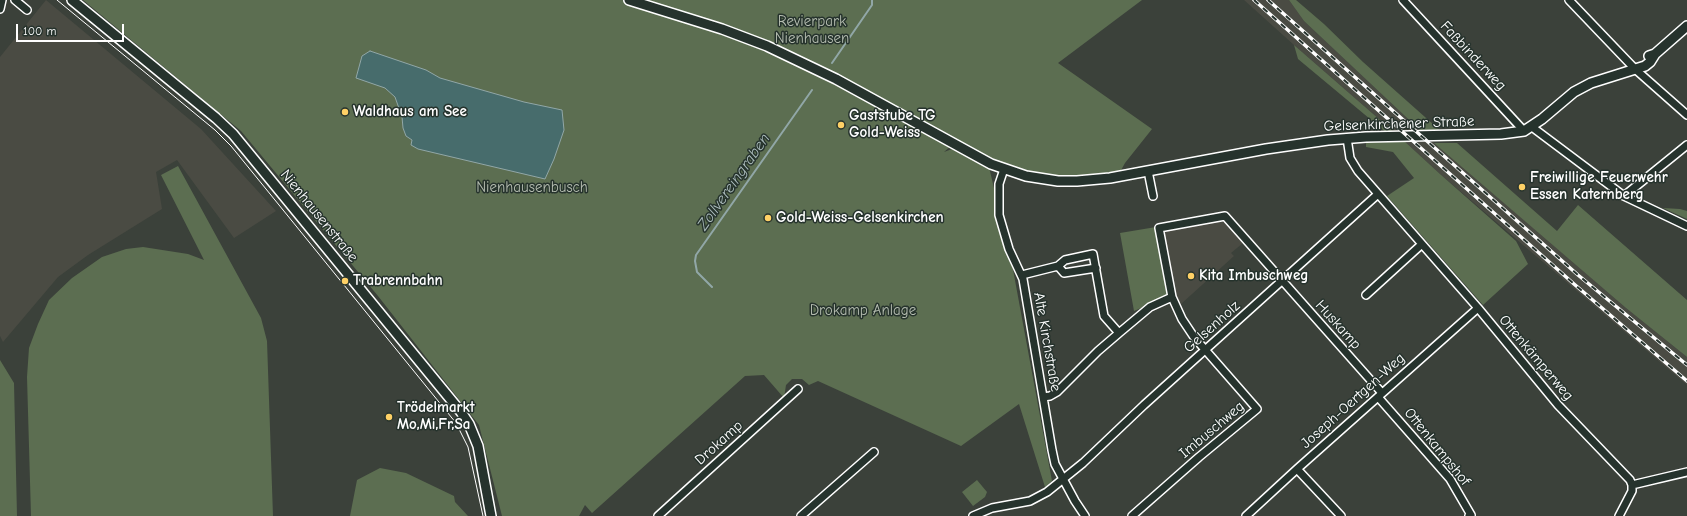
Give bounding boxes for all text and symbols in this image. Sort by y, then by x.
park label: Revierpark Nienhausen [775,13,849,48]
scale bar [18,16,126,42]
street label: Faßbinderweg [1436,17,1510,95]
text: 100 m [23,24,56,38]
place label: Waldhaus am See [353,103,467,121]
marker: Waldhaus am See [340,107,350,117]
place label: Gaststube TG Gold-Weiss [849,107,936,142]
street label: Gelsenkirchener Straße [1323,112,1475,136]
marker: Gaststube TG Gold-Weiss [836,120,846,130]
water label: Zollvereingraben [693,130,775,234]
street label: Nienhausenstraße [276,166,362,266]
place label: Freiwillige Feuerwehr Essen Katernberg [1530,169,1668,204]
park label: Nienhausenbusch [476,179,588,197]
marker: Freiwillige Feuerwehr Essen Katernberg [1517,182,1527,192]
place label: Gold-Weiss-Gelsenkirchen [776,209,944,227]
marker: Gold-Weiss-Gelsenkirchen [763,213,773,223]
place label: Kita Imbuschweg [1199,267,1308,285]
marker: Kita Imbuschweg [1186,271,1196,281]
place label: Trabrennbahn [353,272,443,290]
marker: Trabrennbahn [340,276,350,286]
street label: Alte Kirchstraße [1029,291,1065,393]
street label: Gelsenholz [1180,297,1244,357]
street label: Huskamp [1311,297,1365,353]
park label: Drokamp Anlage [810,302,916,320]
street label: Ottenkämperweg [1495,312,1577,404]
street label: Joseph-Oertgen-Weg [1297,349,1409,453]
street label: Imbuschweg [1176,398,1248,462]
place label: Trödelmarkt Mo,Mi,Fr,Sa [397,399,475,434]
street label: Ottenkampshof [1400,404,1474,490]
marker: Trödelmarkt Mo,Mi,Fr,Sa [384,412,394,422]
street label: Drokamp [691,417,747,469]

